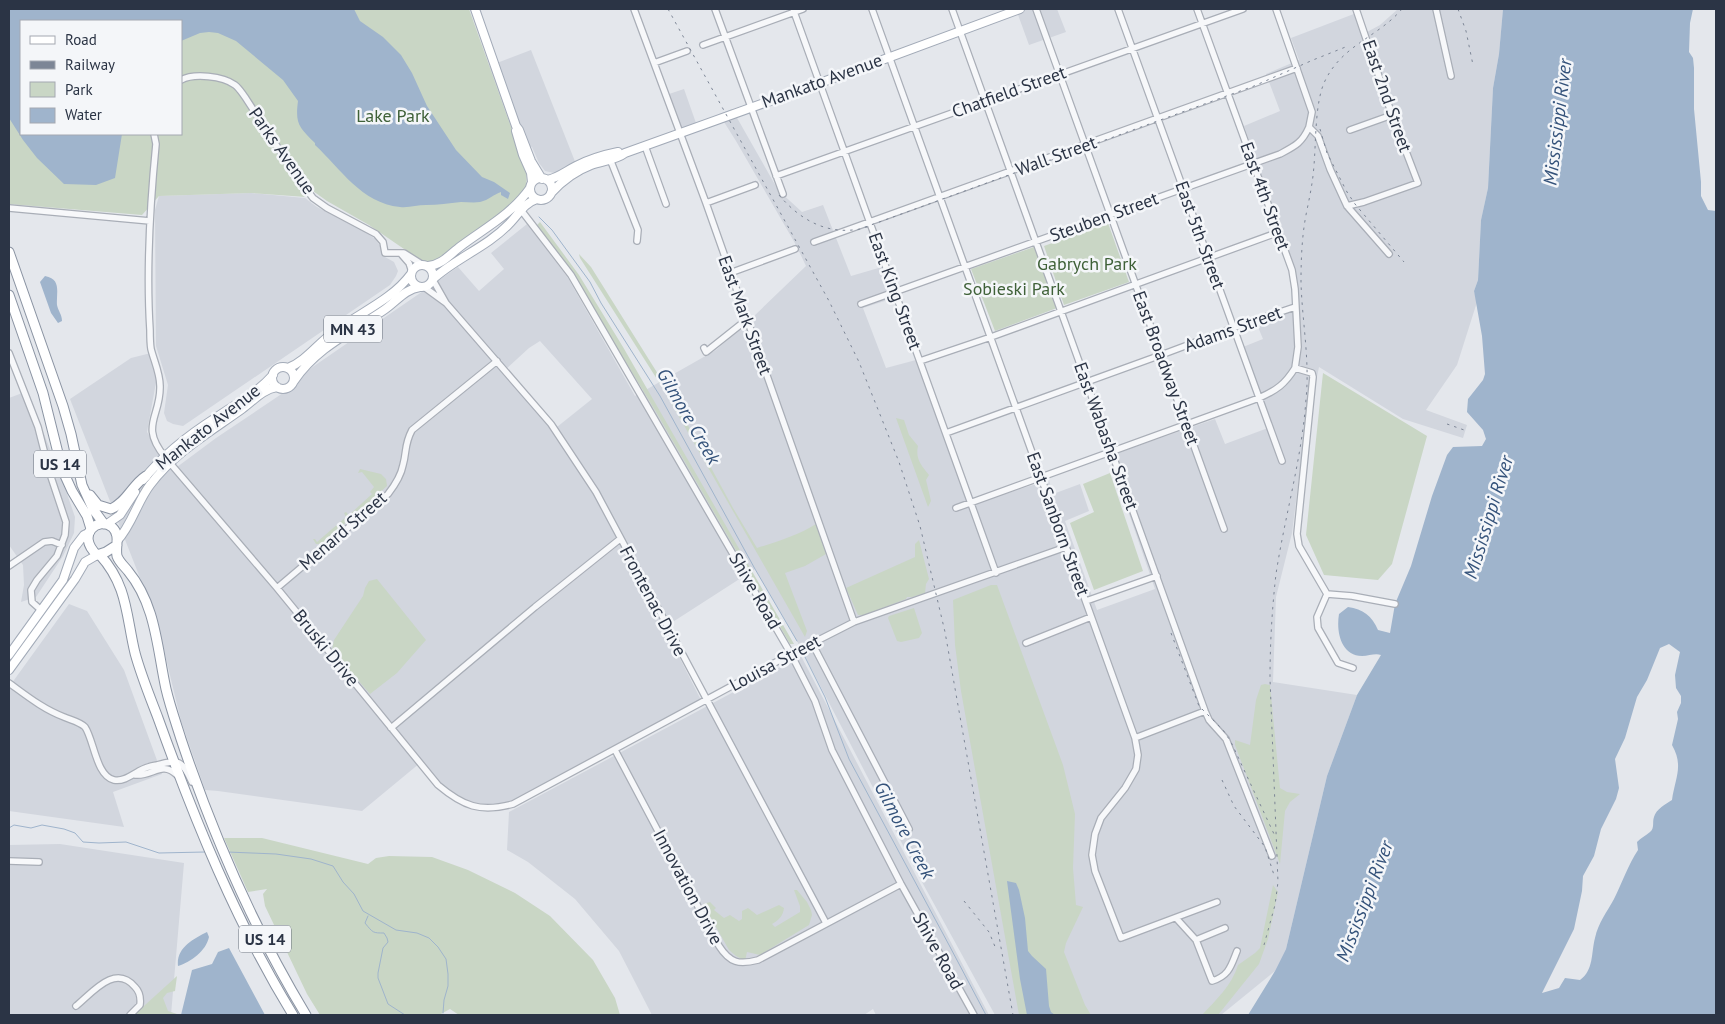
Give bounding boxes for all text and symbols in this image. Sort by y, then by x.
legend [20,20,182,135]
text: Road [65,30,97,49]
street label: East 2nd Street [1358,37,1417,155]
street label: Mankato Avenue [758,48,885,113]
text: Railway [65,55,115,74]
water label: Mississippi River [1537,56,1577,187]
street label: Chatfield Street [949,60,1069,123]
text: Park [65,80,93,99]
street label: Parks Avenue [244,103,321,199]
park label: Lake Park [356,104,430,127]
text: Water [65,105,102,124]
street label: Wall Street [1012,130,1099,181]
street label: East 4th Street [1235,139,1296,253]
street label: East 5th Street [1170,178,1231,292]
street label: Steuben Street [1046,186,1161,247]
street label: East King Street [864,229,927,353]
street label: East Mark Street [713,252,778,378]
park label: Gabrych Park [1037,252,1137,275]
park label: Sobieski Park [963,277,1065,300]
street label: East Broadway Street [1128,287,1205,448]
street label: Adams Street [1181,300,1285,357]
road number: MN 43 [324,316,382,342]
street label: East Wabasha Street [1069,359,1144,513]
water label: Gilmore Creek [652,364,727,470]
street label: Mankato Avenue [151,379,265,475]
street label: East Sanborn Street [1022,449,1095,599]
road number: US 14 [34,450,86,478]
water label: Mississippi River [1458,451,1519,581]
street label: Menard Street [294,486,391,575]
street label: Frontenac Drive [615,542,692,660]
street label: Shive Road [724,548,787,633]
street label: Bruski Drive [288,604,364,691]
street label: Louisa Street [725,629,824,696]
water label: Gilmore Creek [869,777,941,884]
street label: Innovation Drive [648,825,729,948]
water label: Mississippi River [1330,836,1399,965]
street label: Shive Road [908,908,969,993]
road number: US 14 [239,926,291,952]

